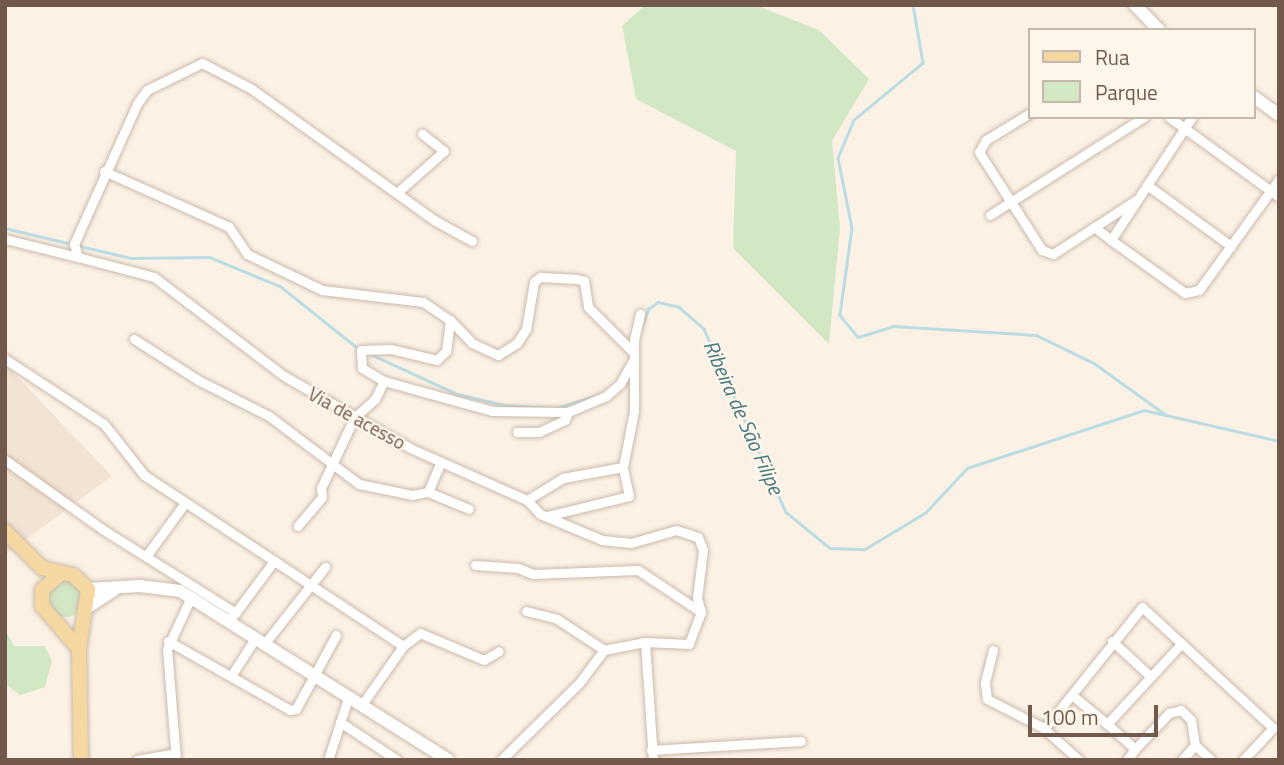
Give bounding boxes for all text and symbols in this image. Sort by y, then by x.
legend [1028,28,1256,119]
text: Rua [1095,41,1130,73]
text: Parque [1095,76,1158,108]
water label: Ribeira de São Filipe [699,336,789,498]
street label: Via de acesso [304,382,410,454]
scale bar [1032,692,1162,736]
text: 100 m [1041,701,1098,733]

